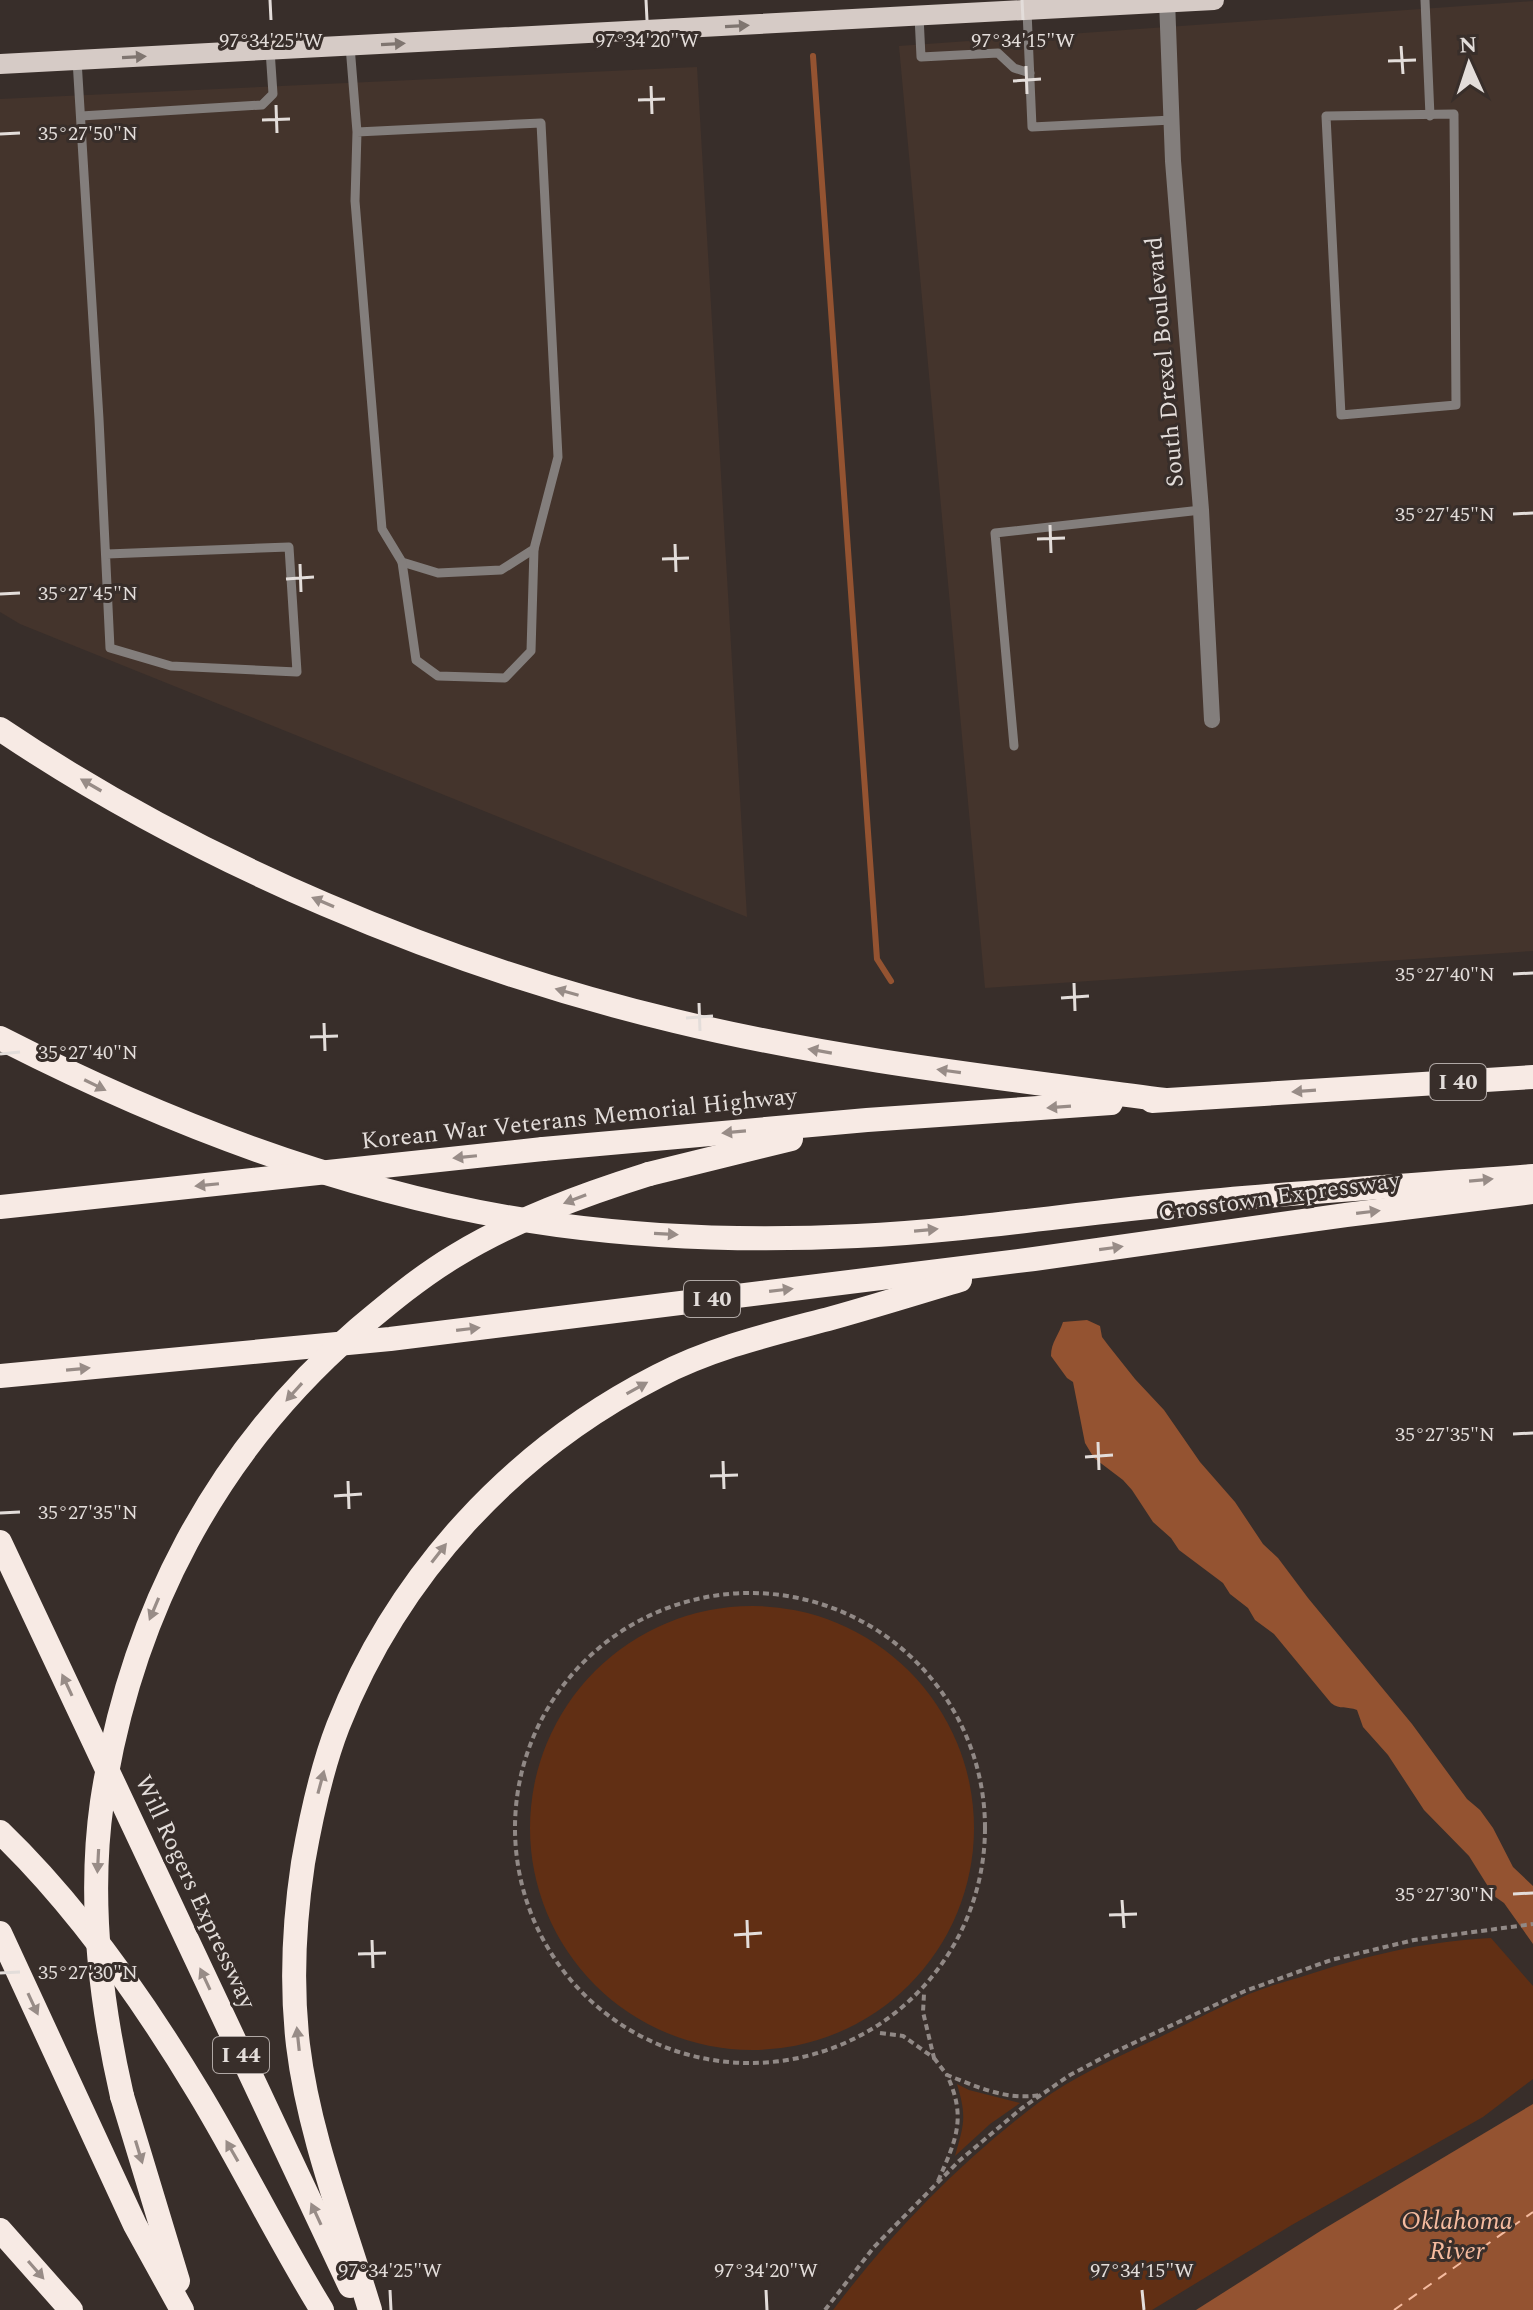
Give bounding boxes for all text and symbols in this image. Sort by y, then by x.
one-way arrow [725,19,750,32]
north arrow [1429,24,1509,104]
text: 97°34'25"W [219,26,323,56]
text: 97°34'20"W [595,26,699,56]
text: 97°34'15"W [971,26,1075,56]
text: N [1458,29,1478,62]
one-way arrow [381,37,406,50]
one-way arrow [122,51,147,64]
text: 35°27'50"N [38,119,138,149]
street label: South Drexel Boulevard [1136,235,1194,489]
text: 35°27'45"N [1395,500,1495,530]
text: 35°27'45"N [38,579,138,609]
one-way arrow [80,778,102,792]
one-way arrow [311,895,335,909]
text: 35°27'40"N [1395,960,1495,990]
one-way arrow [555,985,580,997]
text: 35°27'40"N [38,1038,138,1068]
one-way arrow [807,1044,832,1057]
one-way arrow [936,1064,961,1077]
road number: I 40 [1430,1064,1486,1100]
one-way arrow [83,1078,107,1092]
street label: Korean War Veterans Memorial Highway [359,1078,800,1160]
one-way arrow [1291,1085,1316,1098]
one-way arrow [1046,1101,1071,1114]
one-way arrow [721,1125,746,1138]
one-way arrow [452,1151,477,1164]
street label: Crosstown Expressway [1156,1162,1404,1232]
one-way arrow [1469,1173,1494,1186]
one-way arrow [194,1179,219,1192]
one-way arrow [563,1193,587,1206]
one-way arrow [1356,1206,1381,1219]
one-way arrow [914,1224,939,1237]
one-way arrow [654,1228,679,1241]
one-way arrow [1099,1241,1124,1254]
road number: I 40 [684,1281,740,1317]
one-way arrow [769,1284,794,1297]
one-way arrow [456,1323,481,1336]
one-way arrow [66,1362,91,1375]
one-way arrow [626,1381,649,1394]
one-way arrow [286,1382,304,1401]
text: 35°27'35"N [1395,1420,1495,1450]
text: 35°27'35"N [38,1498,138,1528]
one-way arrow [430,1543,446,1563]
one-way arrow [147,1597,160,1621]
one-way arrow [60,1674,74,1697]
street label: Will Rogers Expressway [125,1769,266,2016]
one-way arrow [315,1770,327,1795]
one-way arrow [91,1849,104,1874]
text: 35°27'30"N [1395,1880,1495,1910]
text: 35°27'30"N [38,1958,138,1988]
one-way arrow [198,1967,212,1991]
one-way arrow [26,1992,40,2016]
one-way arrow [292,2027,305,2052]
road number: I 44 [213,2037,269,2073]
one-way arrow [133,2140,146,2164]
one-way arrow [225,2140,239,2162]
water label: Oklahoma River [1401,2201,1513,2271]
one-way arrow [309,2202,323,2226]
text: 97°34'25"W [338,2256,442,2286]
text: 97°34'20"W [714,2256,818,2286]
text: 97°34'15"W [1090,2256,1194,2286]
one-way arrow [27,2259,44,2279]

